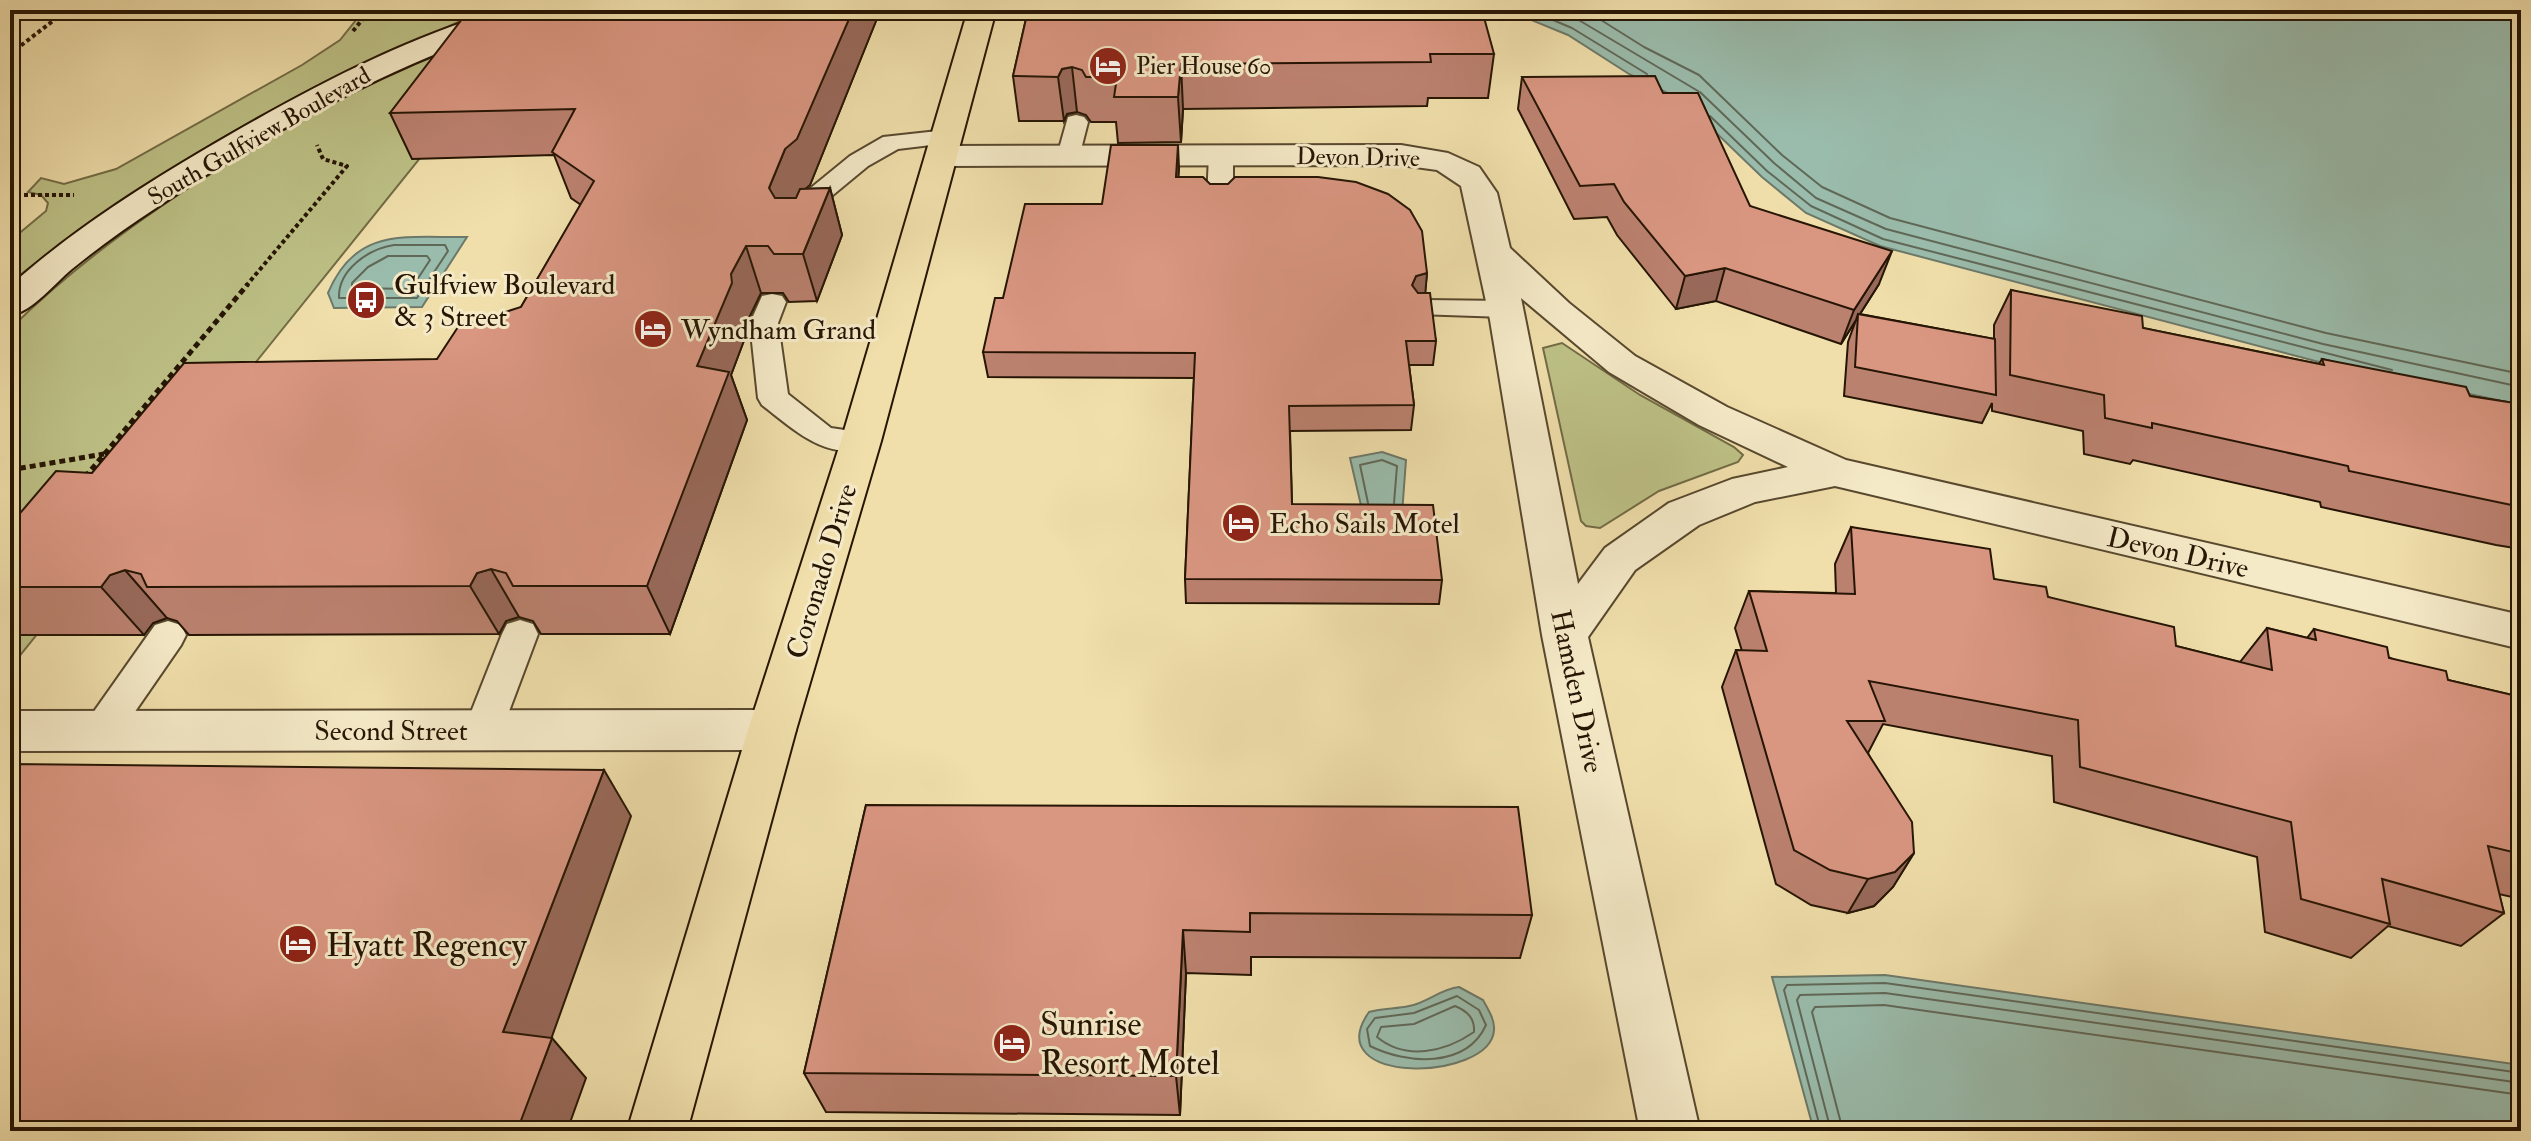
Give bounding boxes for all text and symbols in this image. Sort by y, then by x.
hotel icon: Pier House 60 [1087,45,1129,87]
place label: Pier House 60 [1136,51,1271,82]
street label: South Gulfview Boulevard [142,60,376,213]
street label: Devon Drive [1296,141,1420,174]
place label: Gulfview Boulevard & 3 Street [394,268,616,335]
bus stop icon: Gulfview Boulevard & 3 Street [345,279,387,321]
hotel icon: Wyndham Grand [632,308,674,350]
place label: Wyndham Grand [680,313,876,348]
street label: Coronado Drive [779,479,866,663]
hotel icon: Echo Sails Motel [1220,502,1262,544]
place label: Echo Sails Motel [1269,507,1460,542]
street label: Devon Drive [2103,520,2252,587]
street label: Hamden Drive [1542,606,1611,776]
street label: Second Street [314,714,468,749]
hotel icon: Hyatt Regency [277,923,319,965]
place label: Hyatt Regency [326,924,528,967]
place label: Sunrise Resort Motel [1040,1003,1220,1085]
hotel icon: Sunrise Resort Motel [991,1022,1033,1064]

